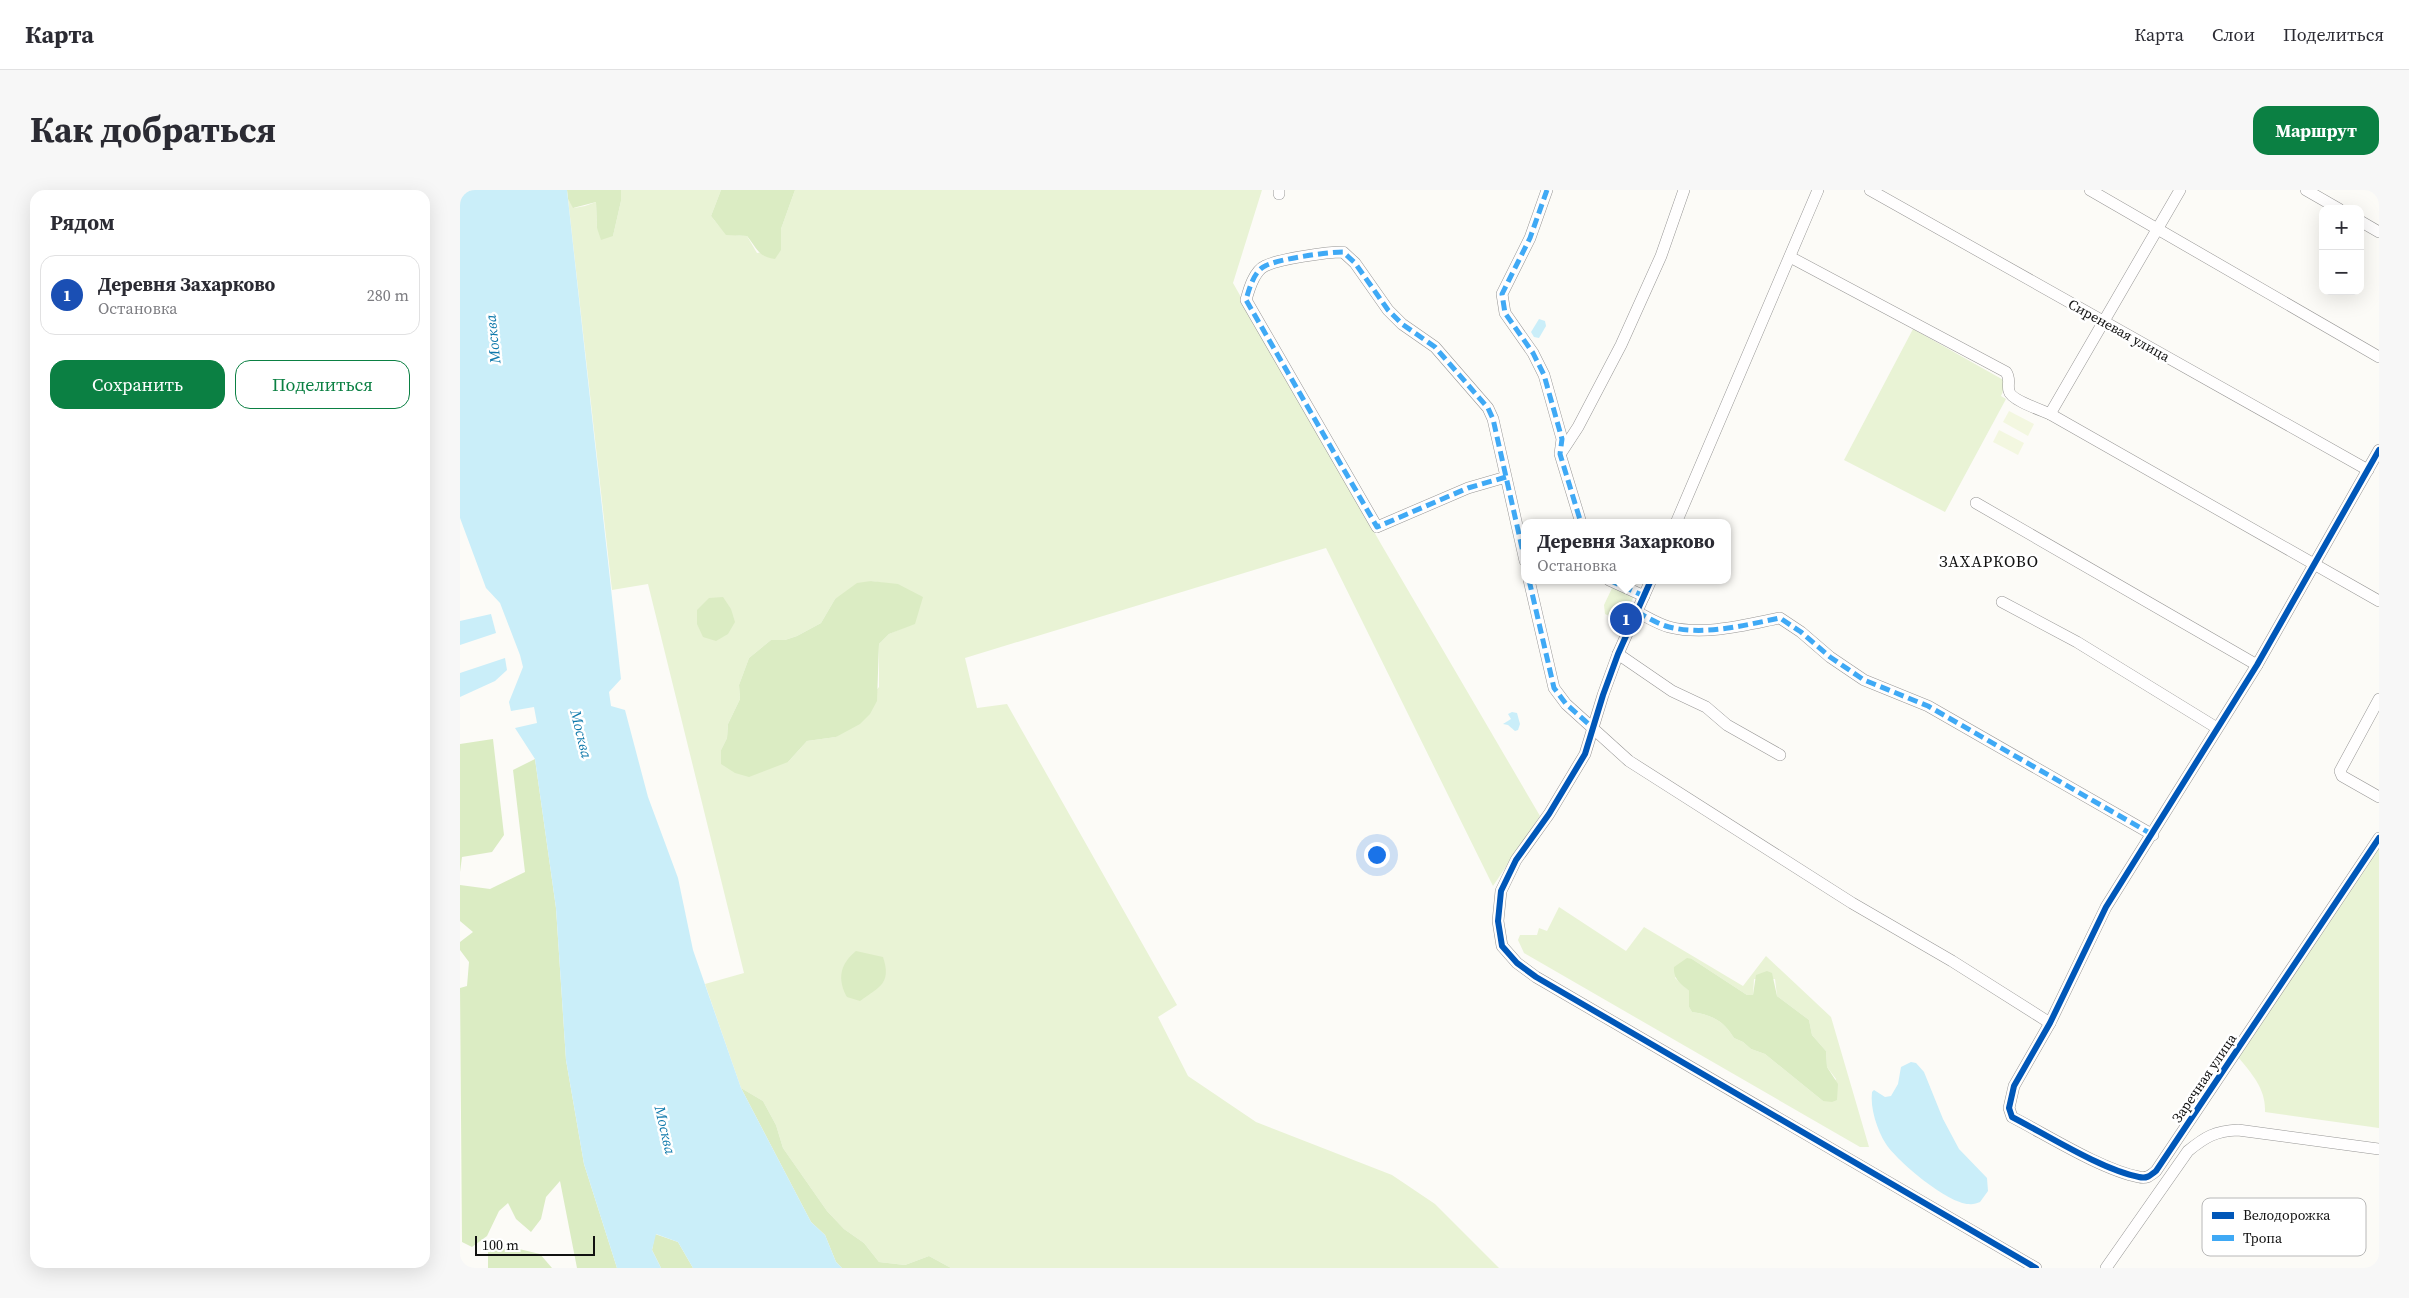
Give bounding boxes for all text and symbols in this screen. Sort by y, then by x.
text: Карта [25,18,94,51]
text: Карта [2134,22,2184,47]
text: Слои [2212,22,2255,47]
text: Поделиться [2283,22,2384,47]
text: Как добраться [30,106,276,154]
button: Маршрут [2253,106,2379,155]
map controls [2319,205,2364,295]
button: + [2319,205,2364,250]
text: Рядом [50,208,115,237]
button: − [2319,250,2364,295]
text: Деревня Захарково [98,271,275,297]
text: 1 [63,284,71,306]
text: 280 m [367,284,409,306]
street label: Сиреневая улица [2065,294,2174,367]
text: Остановка [98,297,177,319]
water label: Москва [479,313,506,366]
button: Сохранить [50,360,225,409]
button: Поделиться [235,360,410,409]
popup [1521,519,1731,584]
text: Деревня Захарково [1537,528,1715,554]
district label: ЗАХАРКОВО [1939,550,2039,572]
text: Остановка [1537,554,1617,576]
pin: 1 [1610,600,1642,638]
water label: Москва [565,707,598,760]
your location [1364,842,1390,868]
street label: Заречная улица [2167,1029,2242,1127]
water label: Москва [650,1103,681,1156]
legend [2202,1198,2366,1256]
text: Велодорожка [2243,1205,2331,1225]
text: Тропа [2243,1228,2283,1248]
scale bar [475,1233,595,1256]
text: 100 m [482,1235,519,1255]

